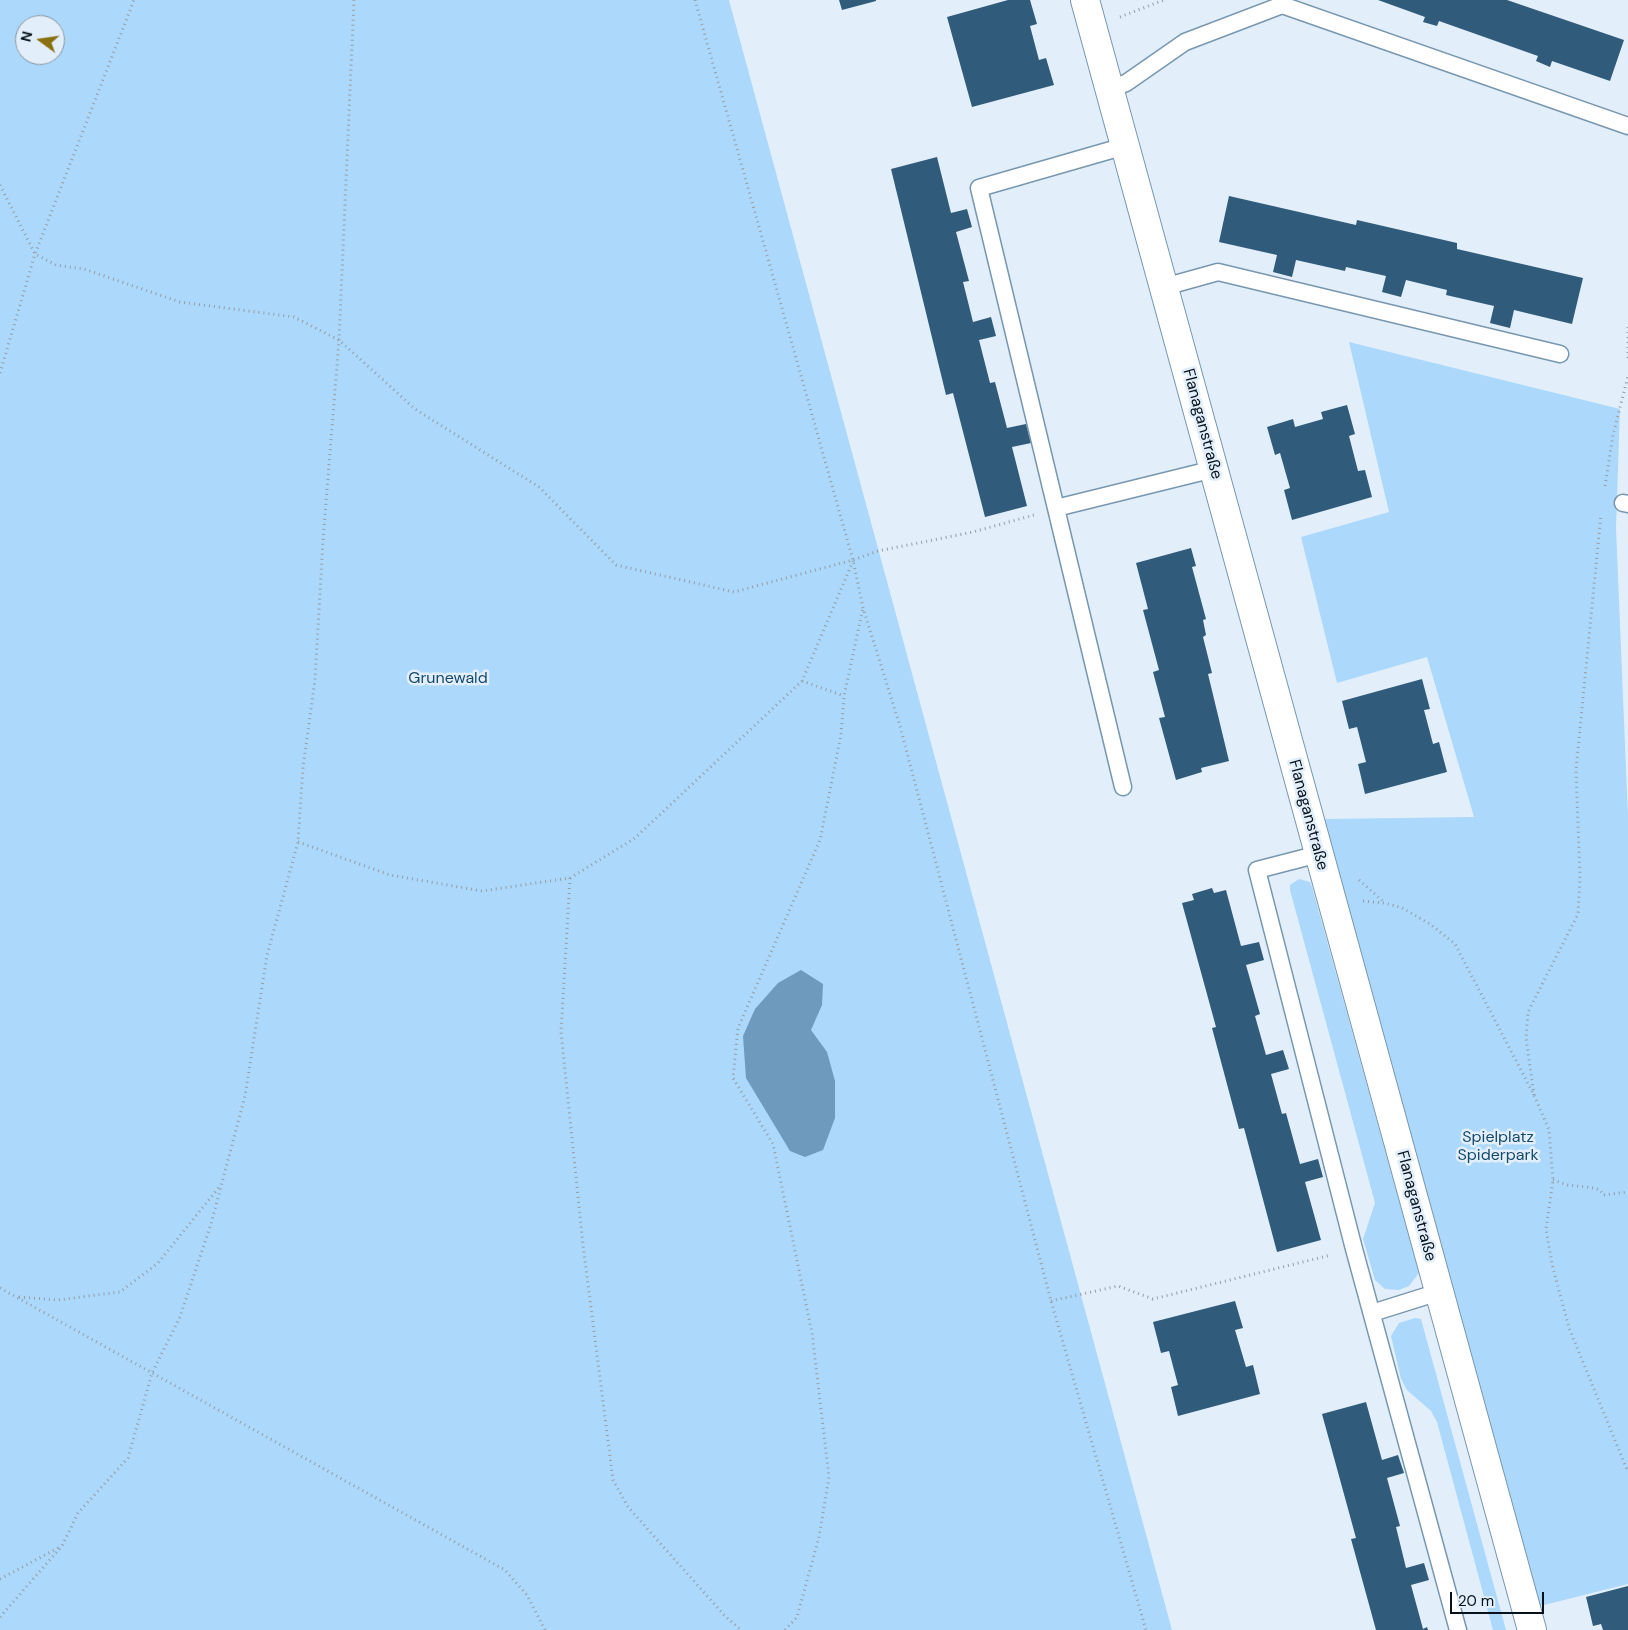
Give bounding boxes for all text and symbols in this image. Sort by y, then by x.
north arrow [15,15,65,65]
text: N [16,29,36,44]
street label: Flanaganstraße [1178,367,1226,481]
park label: Grunewald [408,669,488,689]
street label: Flanaganstraße [1284,758,1332,872]
park label: Spielplatz Spiderpark [1458,1128,1538,1166]
street label: Flanaganstraße [1392,1149,1440,1263]
scale bar [1453,1582,1547,1614]
text: 20 m [1458,1591,1494,1611]

